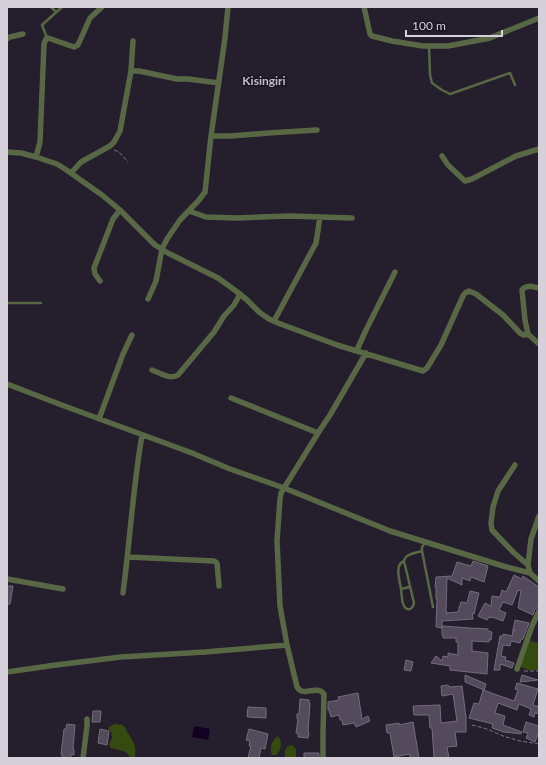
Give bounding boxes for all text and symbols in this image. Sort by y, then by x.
scale bar [406,12,502,38]
text: 100 m [412,18,446,33]
district label: Kisingiri [242,73,286,88]

